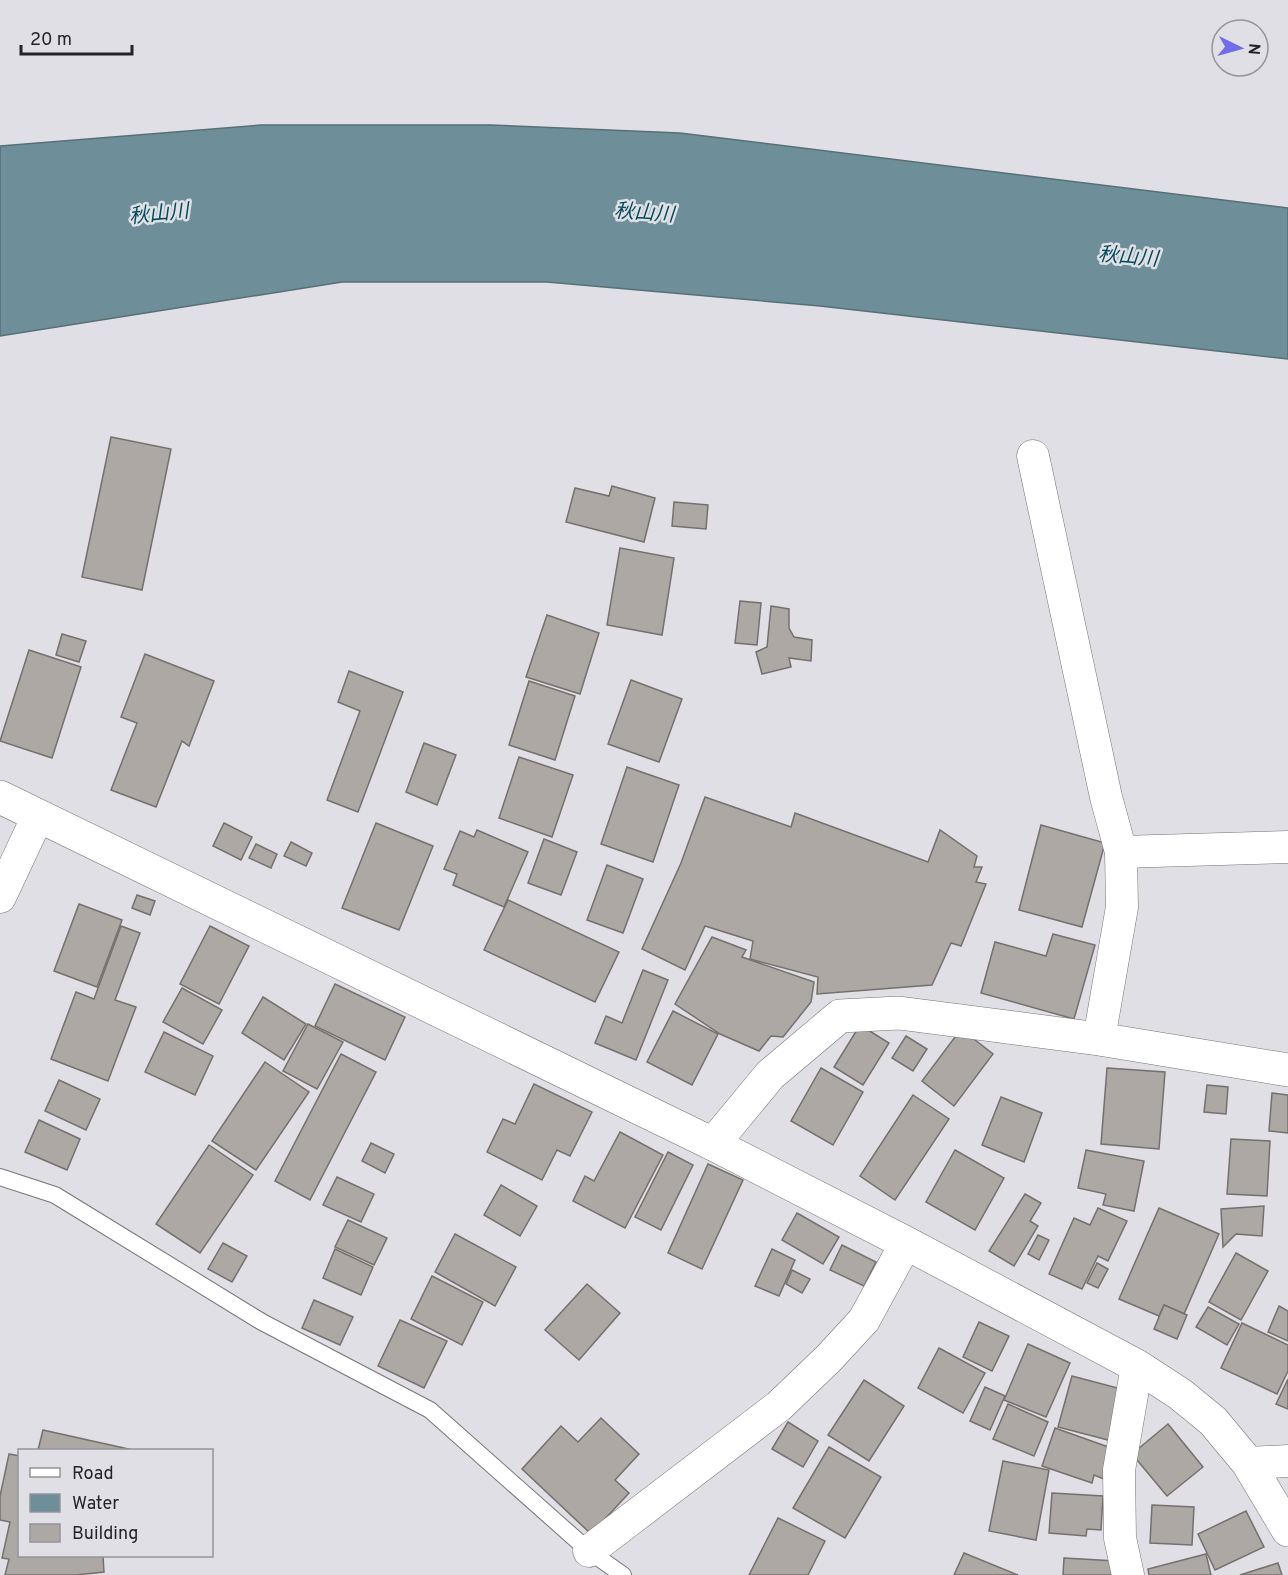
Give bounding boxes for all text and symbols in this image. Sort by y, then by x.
scale bar [21,18,132,56]
north arrow [1210,18,1270,78]
text: 20 m [30,29,72,52]
text: N [1242,43,1263,56]
water label: 秋山川 [128,199,192,231]
water label: 秋山川 [613,199,677,229]
water label: 秋山川 [1097,242,1161,274]
legend [18,1449,213,1557]
text: Road [72,1463,114,1486]
text: Water [72,1493,119,1516]
text: Building [72,1523,138,1546]

